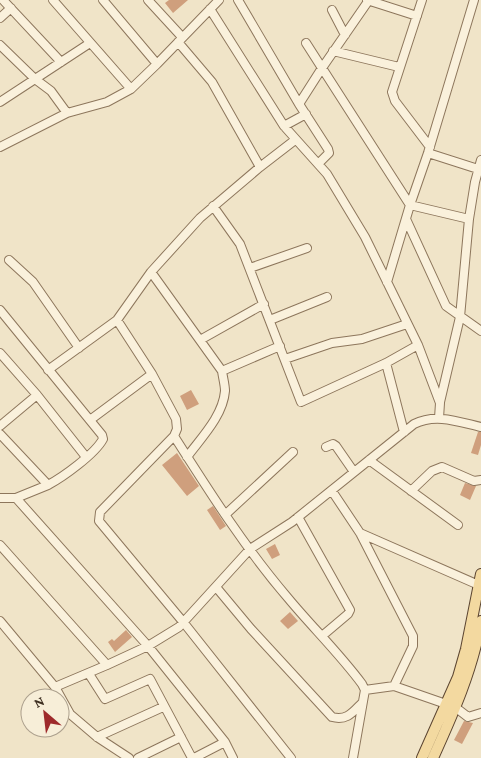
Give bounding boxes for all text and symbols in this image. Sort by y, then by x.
north arrow [20,688,70,738]
text: N [31,692,47,711]

